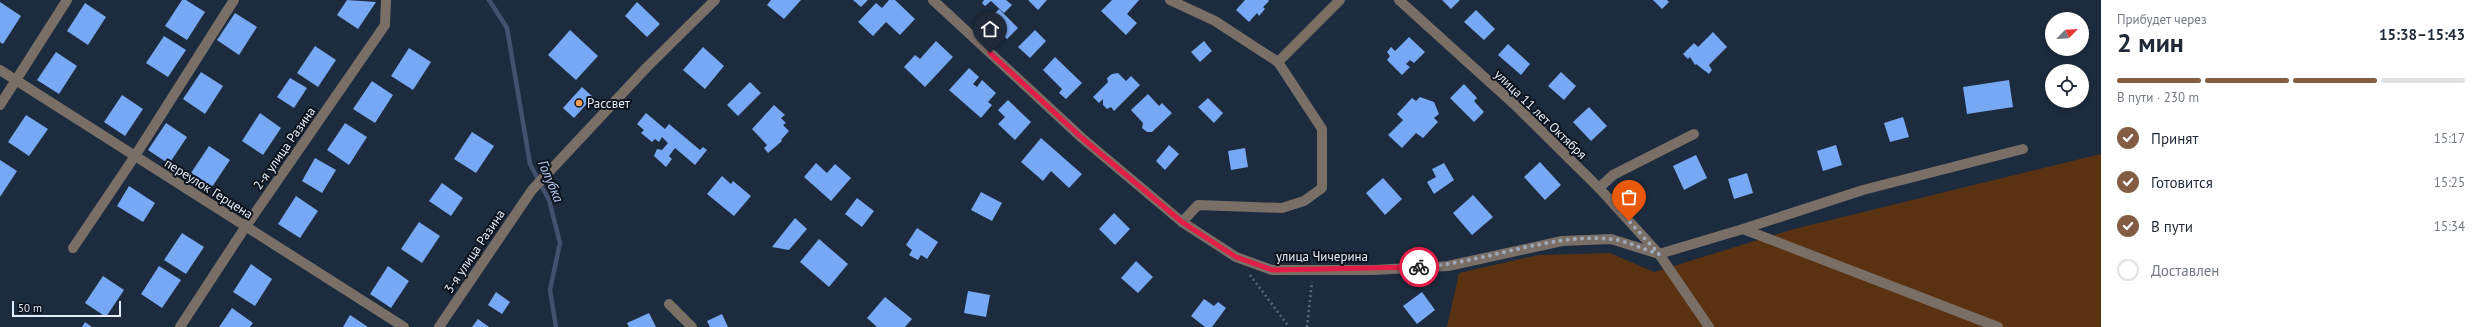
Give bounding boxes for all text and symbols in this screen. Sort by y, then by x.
text: Прибудет через [2117,11,2207,28]
pin [973,12,1007,53]
north arrow [2045,12,2089,56]
map controls [2045,12,2089,108]
icon: home [979,18,1001,40]
text: 15:38–15:43 [2379,25,2465,44]
text: 2 мин [2117,26,2184,59]
button: locate [2045,64,2089,108]
street label: улица 11 лет Октября [1491,66,1591,163]
text: В пути · 230 m [2117,89,2199,106]
place label: Рассвет [587,95,631,112]
marker: Рассвет [574,98,584,108]
street label: 2-я улица Разина [249,103,319,193]
icon: check [2117,127,2139,149]
text: Принят [2151,129,2198,148]
text: 15:17 [2434,130,2465,147]
street label: переулок Герцена [161,154,256,222]
water label: Голубка [534,157,568,205]
icon: check [2117,171,2139,193]
text: Готовится [2151,173,2213,192]
text: 15:25 [2434,174,2465,191]
pin [1612,180,1646,221]
icon: bag [1618,186,1640,208]
street label: 3-я улица Разина [440,206,509,296]
icon: check [2117,215,2139,237]
text: В пути [2151,217,2193,236]
text: 15:34 [2434,218,2465,235]
courier [1399,247,1439,287]
street label: улица Чичерина [1276,248,1368,265]
icon: bike [1408,256,1430,278]
text: Доставлен [2151,261,2219,280]
scale bar [12,299,121,318]
text: 50 m [18,301,42,315]

